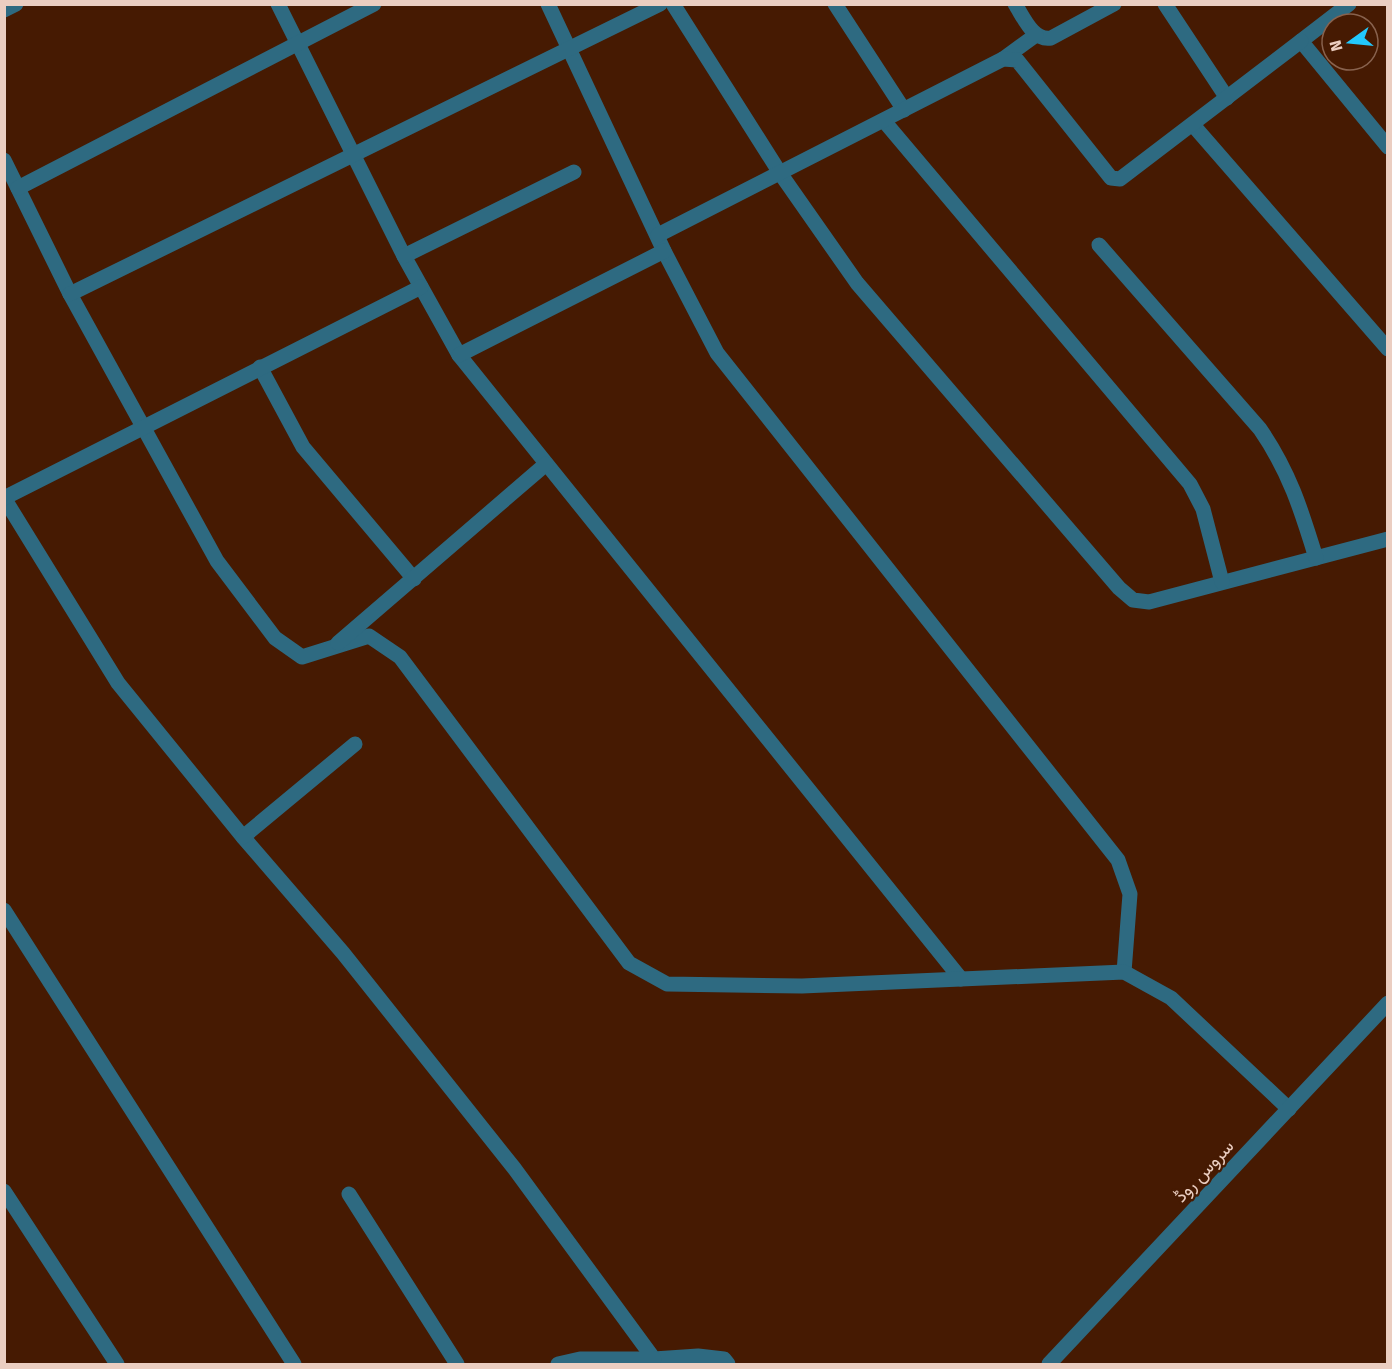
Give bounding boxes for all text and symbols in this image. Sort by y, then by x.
north arrow [1320,12,1380,72]
text: N [1325,38,1347,53]
street label: سروس روڈ [1170,1135,1238,1207]

